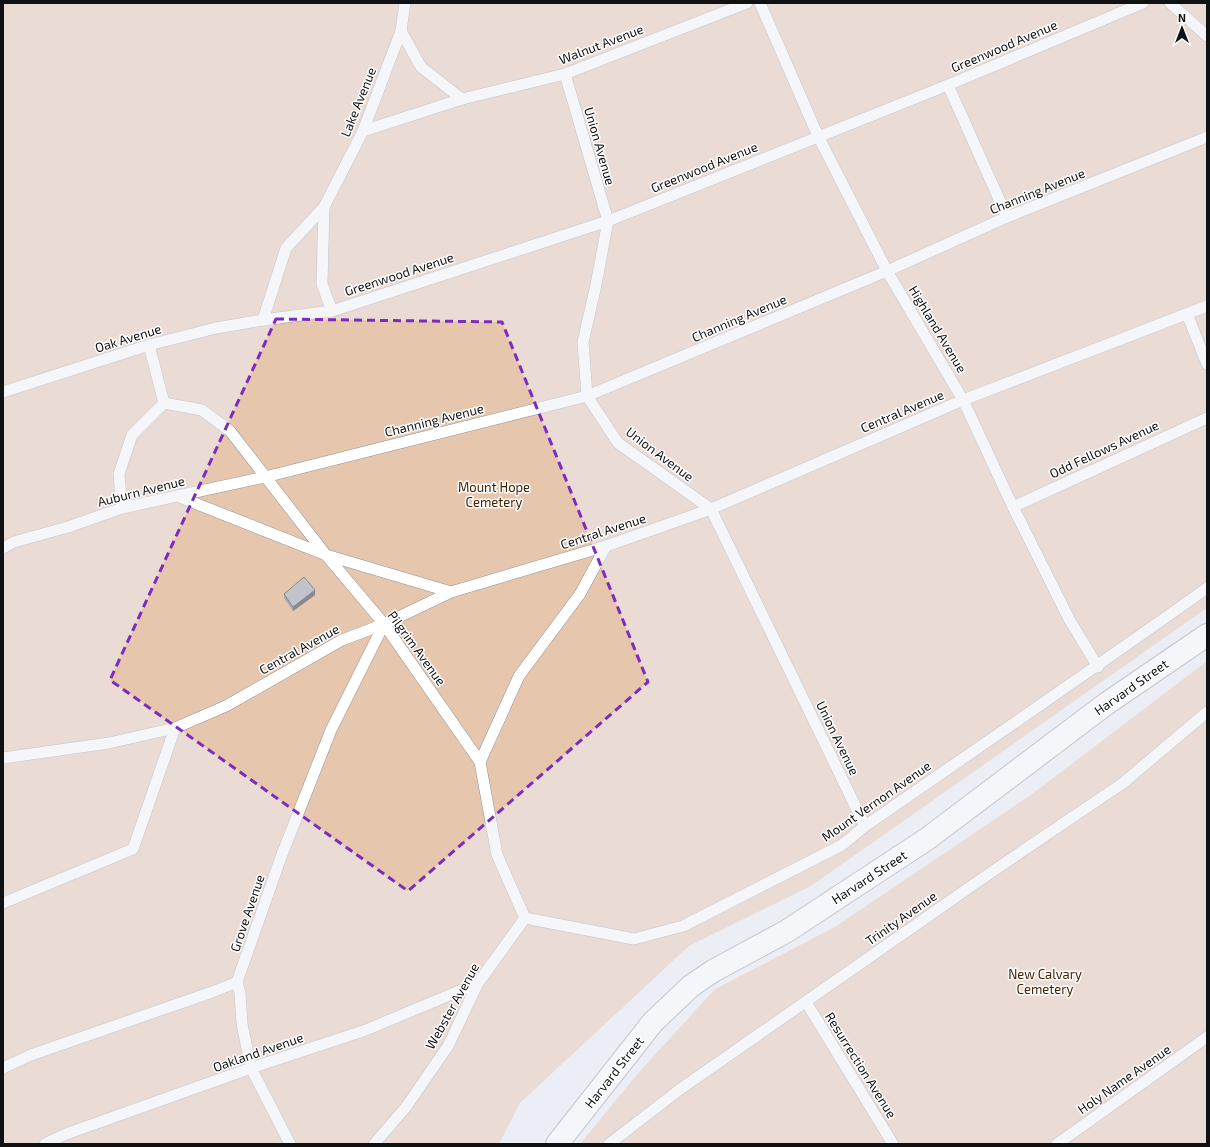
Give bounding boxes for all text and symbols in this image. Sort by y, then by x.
north arrow [1162,8,1202,48]
text: N [1178,11,1186,24]
street label: Greenwood Avenue [949,16,1060,76]
street label: Walnut Avenue [556,21,646,67]
street label: Lake Avenue [337,65,379,139]
street label: Union Avenue [581,105,619,187]
street label: Greenwood Avenue [648,138,760,196]
street label: Channing Avenue [987,165,1087,217]
street label: Greenwood Avenue [342,249,456,299]
street label: Highland Avenue [906,283,970,376]
street label: Channing Avenue [689,291,789,345]
street label: Oak Avenue [93,320,163,356]
street label: Central Avenue [858,386,946,436]
street label: Channing Avenue [383,400,485,440]
street label: Odd Fellows Avenue [1047,417,1161,481]
street label: Union Avenue [623,423,697,485]
street label: Auburn Avenue [96,472,186,510]
park label: Mount Hope Cemetery [458,479,530,510]
street label: Central Avenue [558,510,648,552]
street label: Pilgrim Avenue [385,608,449,688]
street label: Central Avenue [256,620,342,678]
street label: Harvard Street [1091,656,1171,718]
street label: Union Avenue [813,698,863,778]
street label: Mount Vernon Avenue [818,757,934,845]
street label: Harvard Street [828,847,910,907]
street label: Grove Avenue [226,872,268,954]
street label: Trinity Avenue [862,888,940,948]
street label: Webster Avenue [422,960,482,1052]
park label: New Calvary Cemetery [1008,966,1082,997]
street label: Resurrection Avenue [822,1009,900,1121]
street label: Oakland Avenue [211,1029,305,1075]
street label: Harvard Street [581,1033,647,1111]
street label: Holy Name Avenue [1074,1041,1174,1117]

